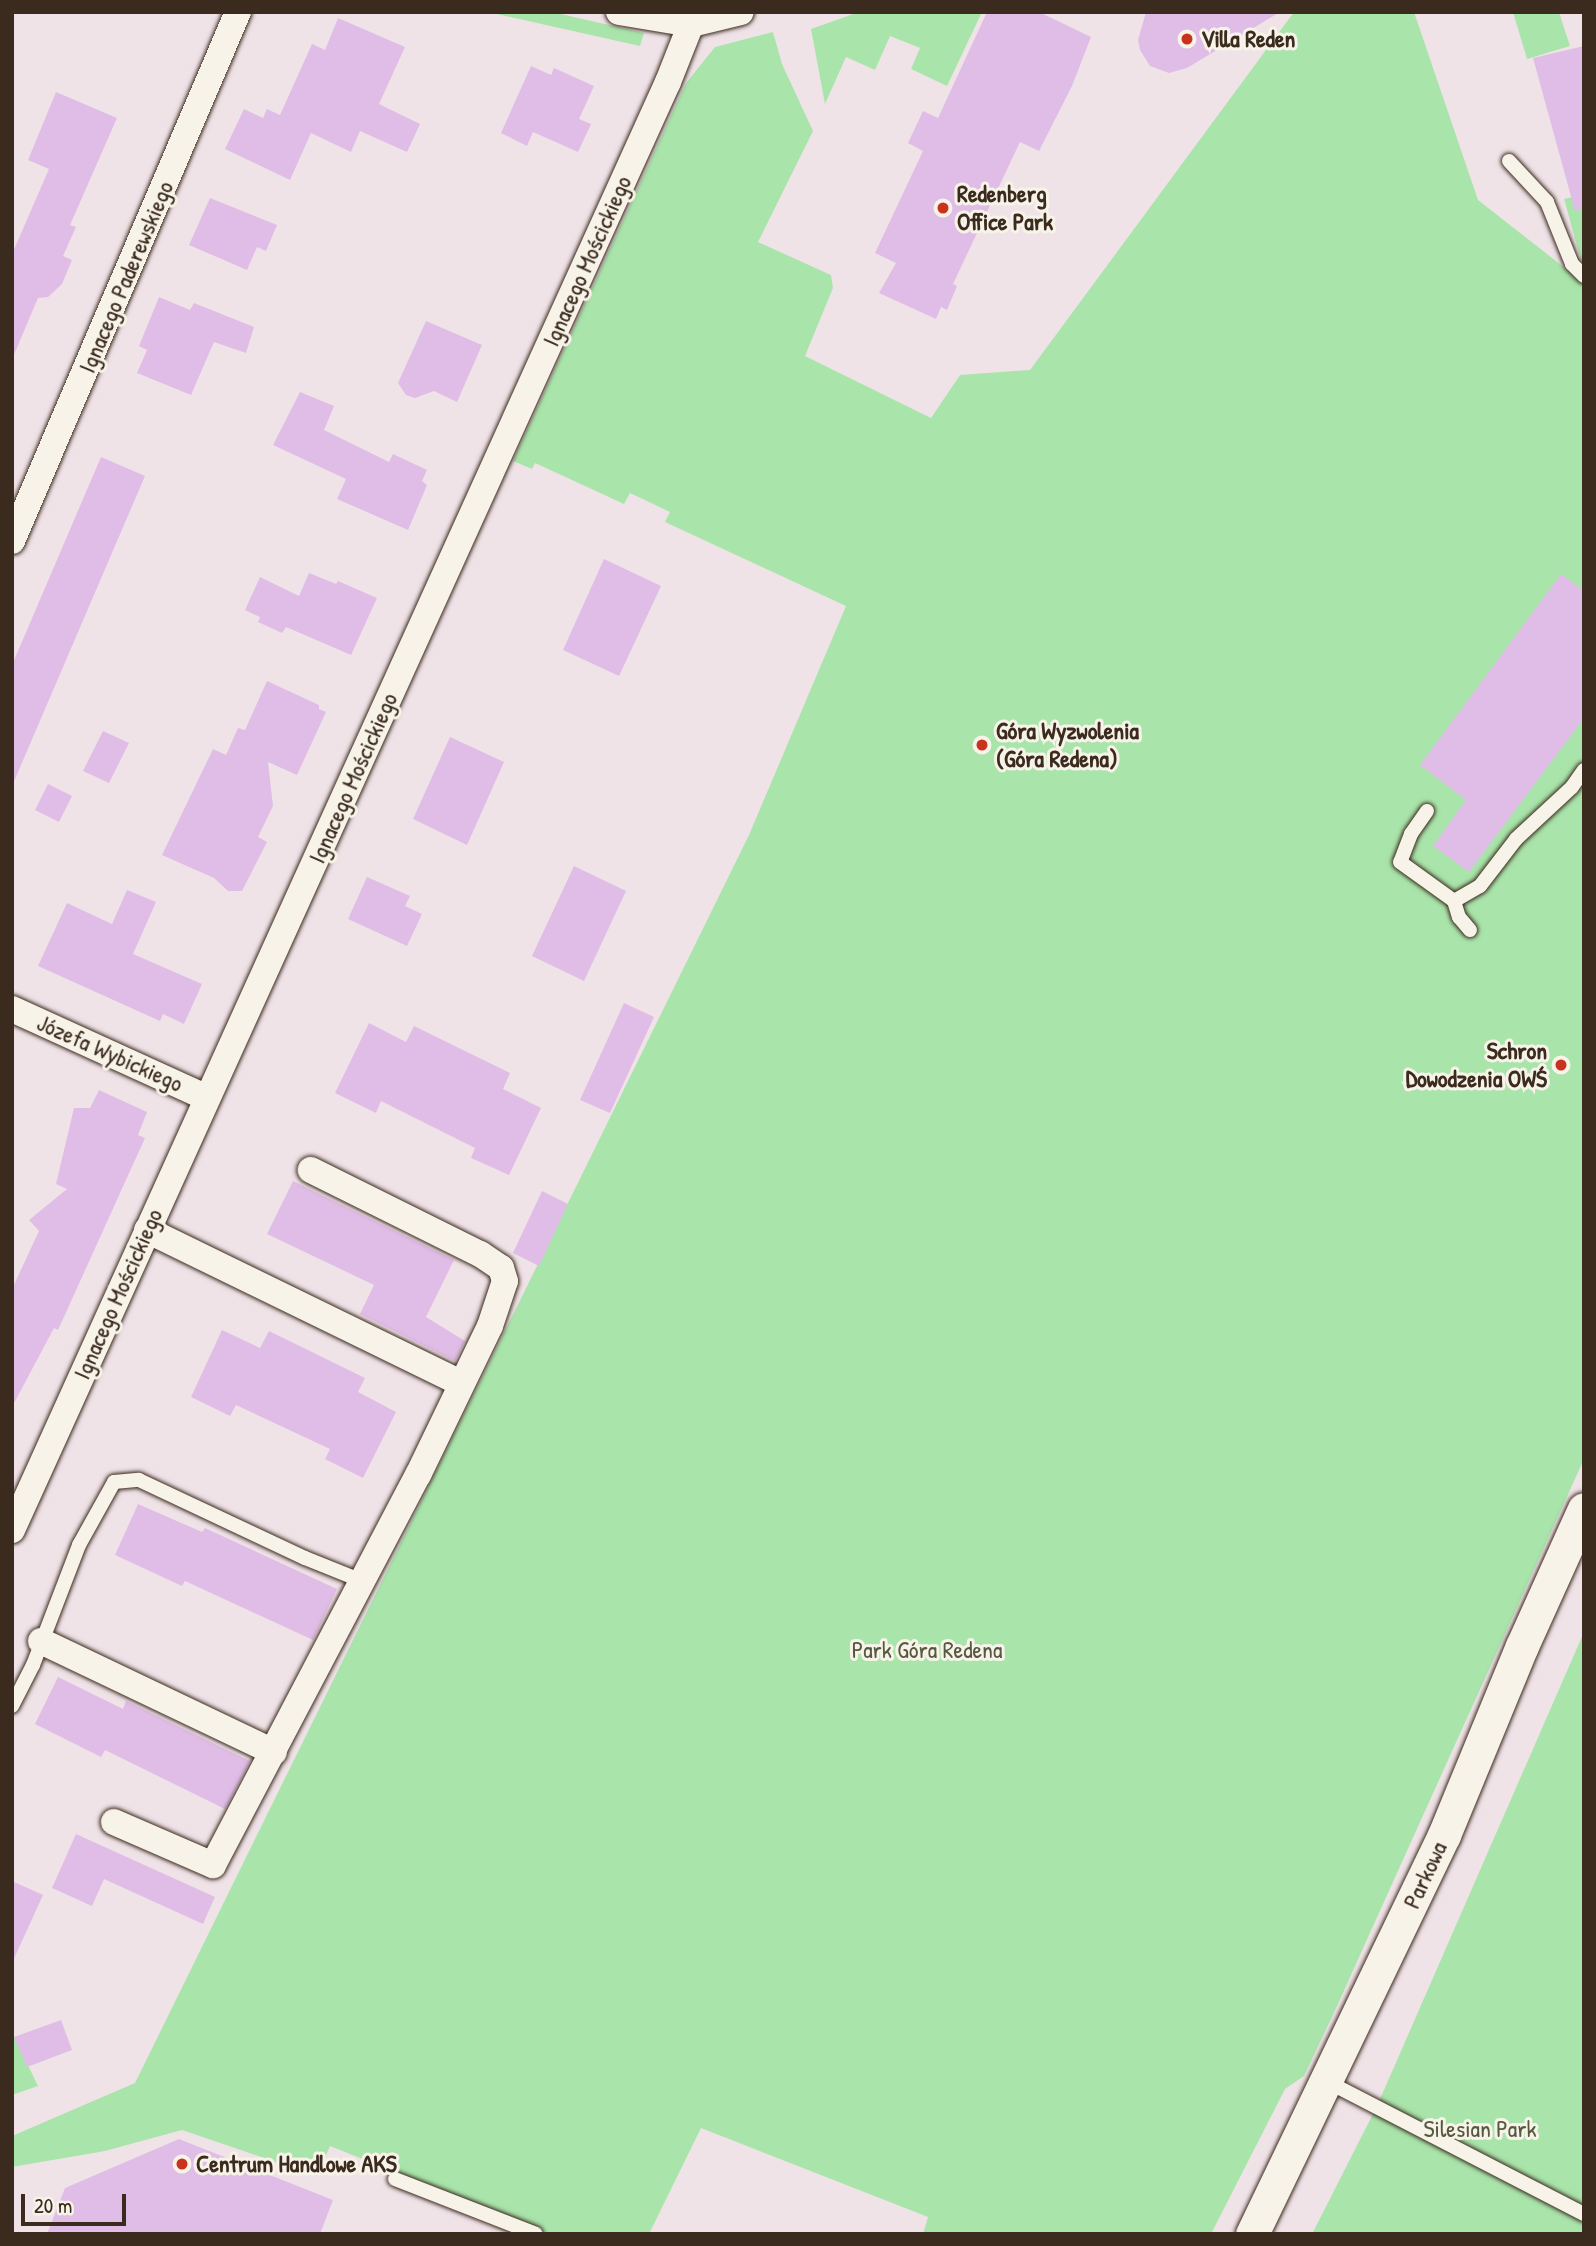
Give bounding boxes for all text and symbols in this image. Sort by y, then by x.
place label: Villa Reden [1201,25,1295,53]
marker: Villa Reden [1179,31,1195,47]
street label: Ignacego Mościckiego [536,171,638,351]
street label: Ignacego Paderewskiego [73,177,179,377]
place label: Redenberg Office Park [957,180,1053,236]
marker: Redenberg Office Park [935,200,951,216]
street label: Ignacego Mościckiego [302,688,404,868]
place label: Góra Wyzwolenia (Góra Redena) [996,717,1139,773]
marker: Góra Wyzwolenia (Góra Redena) [974,737,990,753]
street label: Józefa Wybickiego [33,1008,187,1098]
place label: Schron Dowodzenia OWŚ [1406,1037,1547,1093]
marker: Schron Dowodzenia OWŚ [1553,1057,1569,1073]
street label: Ignacego Mościckiego [67,1204,169,1384]
park label: Park Góra Redena [852,1636,1002,1664]
street label: Parkowa [1397,1837,1453,1913]
park label: Silesian Park [1424,2115,1536,2143]
place label: Centrum Handlowe AKS [196,2150,397,2178]
marker: Centrum Handlowe AKS [174,2156,190,2172]
scale bar [24,2180,130,2224]
text: 20 m [34,2191,72,2220]

